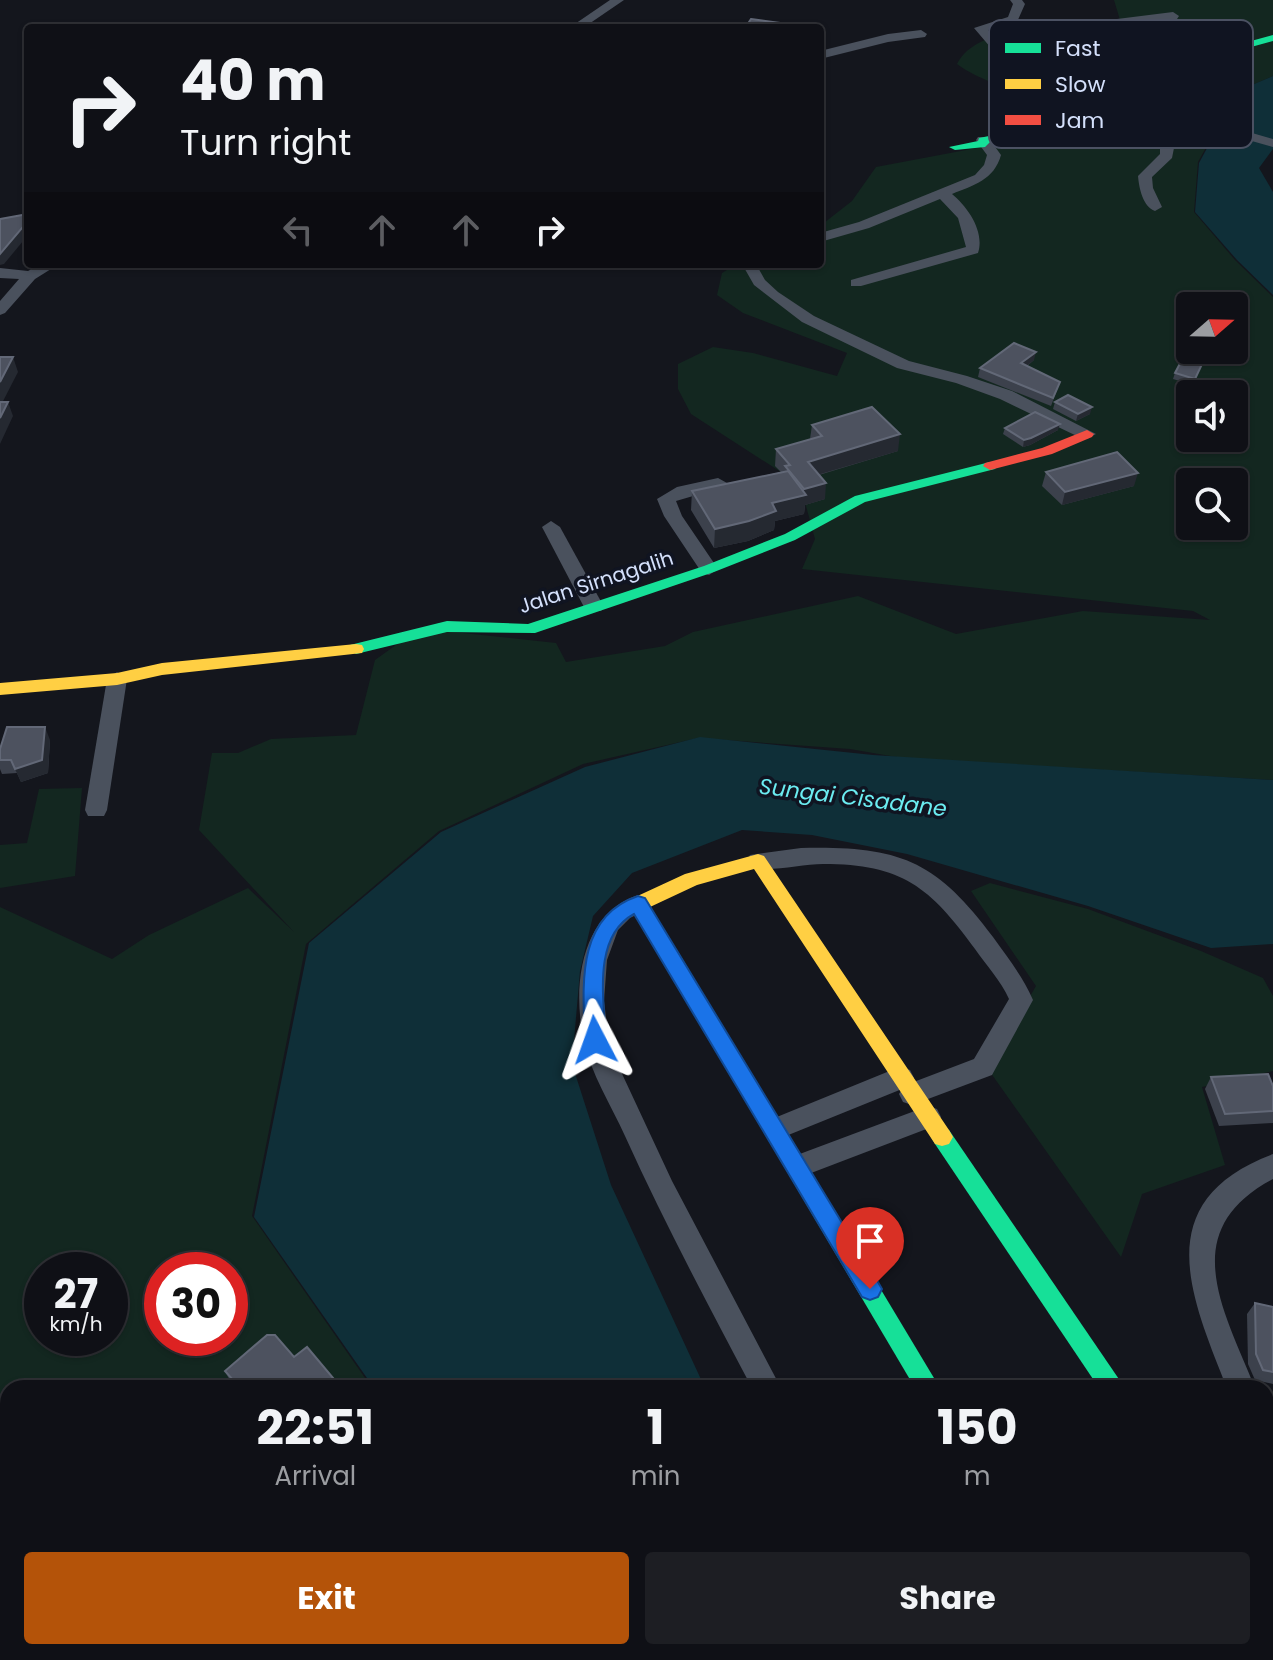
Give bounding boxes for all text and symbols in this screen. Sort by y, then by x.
legend [989,20,1253,148]
text: Fast [1055,33,1100,64]
text: 40 m [180,41,326,120]
icon: right [48,56,152,160]
text: Slow [1055,69,1105,100]
text: Jam [1055,105,1104,136]
text: Turn right [180,117,351,168]
icon: left [276,208,320,252]
icon: ahead [360,208,404,252]
icon: ahead [444,208,488,252]
icon: right [528,208,572,252]
north arrow [1176,292,1248,364]
map controls [1176,292,1248,540]
button: sound [1176,380,1248,452]
button: search [1176,468,1248,540]
street label: Jalan Sirnagalih [515,544,677,620]
water label: Sungai Cisadane [757,771,949,824]
position arrow [553,998,637,1082]
pin [836,1207,904,1289]
icon: arrive [848,1219,892,1263]
speed limit sign: 30 [144,1252,248,1356]
text: 27 [54,1266,98,1322]
text: km/h [49,1310,103,1338]
text: 22:51 [256,1394,374,1461]
text: 1 [647,1394,665,1461]
text: 150 [937,1394,1017,1461]
text: Arrival [274,1458,356,1494]
text: min [631,1458,680,1494]
text: m [964,1458,991,1494]
button: Exit [24,1552,629,1644]
button: Share [645,1552,1250,1644]

